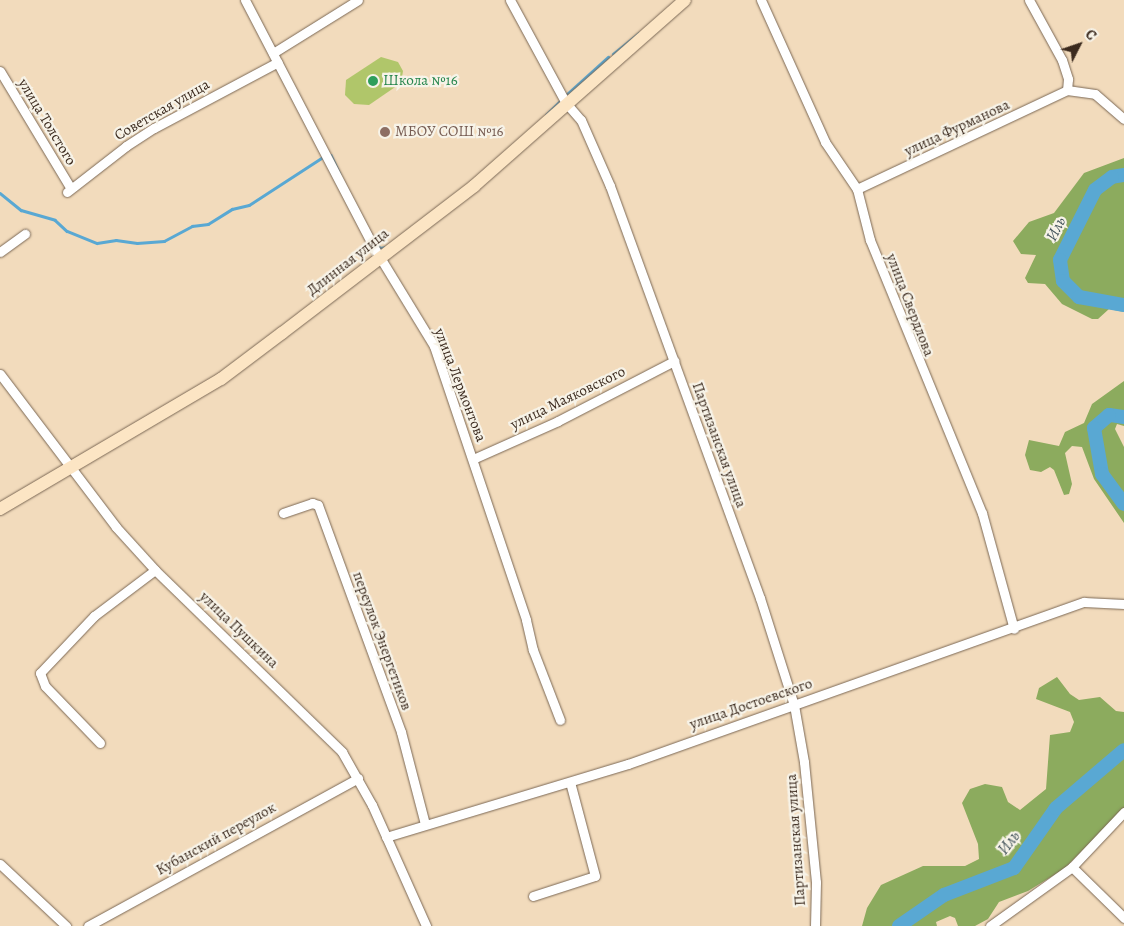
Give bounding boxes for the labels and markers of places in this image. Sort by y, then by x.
place label: Школа №16 [383,72,458,90]
marker: Школа №16 [367,75,379,87]
place label: МБОУ СОШ №16 [395,123,504,141]
marker: МБОУ СОШ №16 [379,126,391,138]

